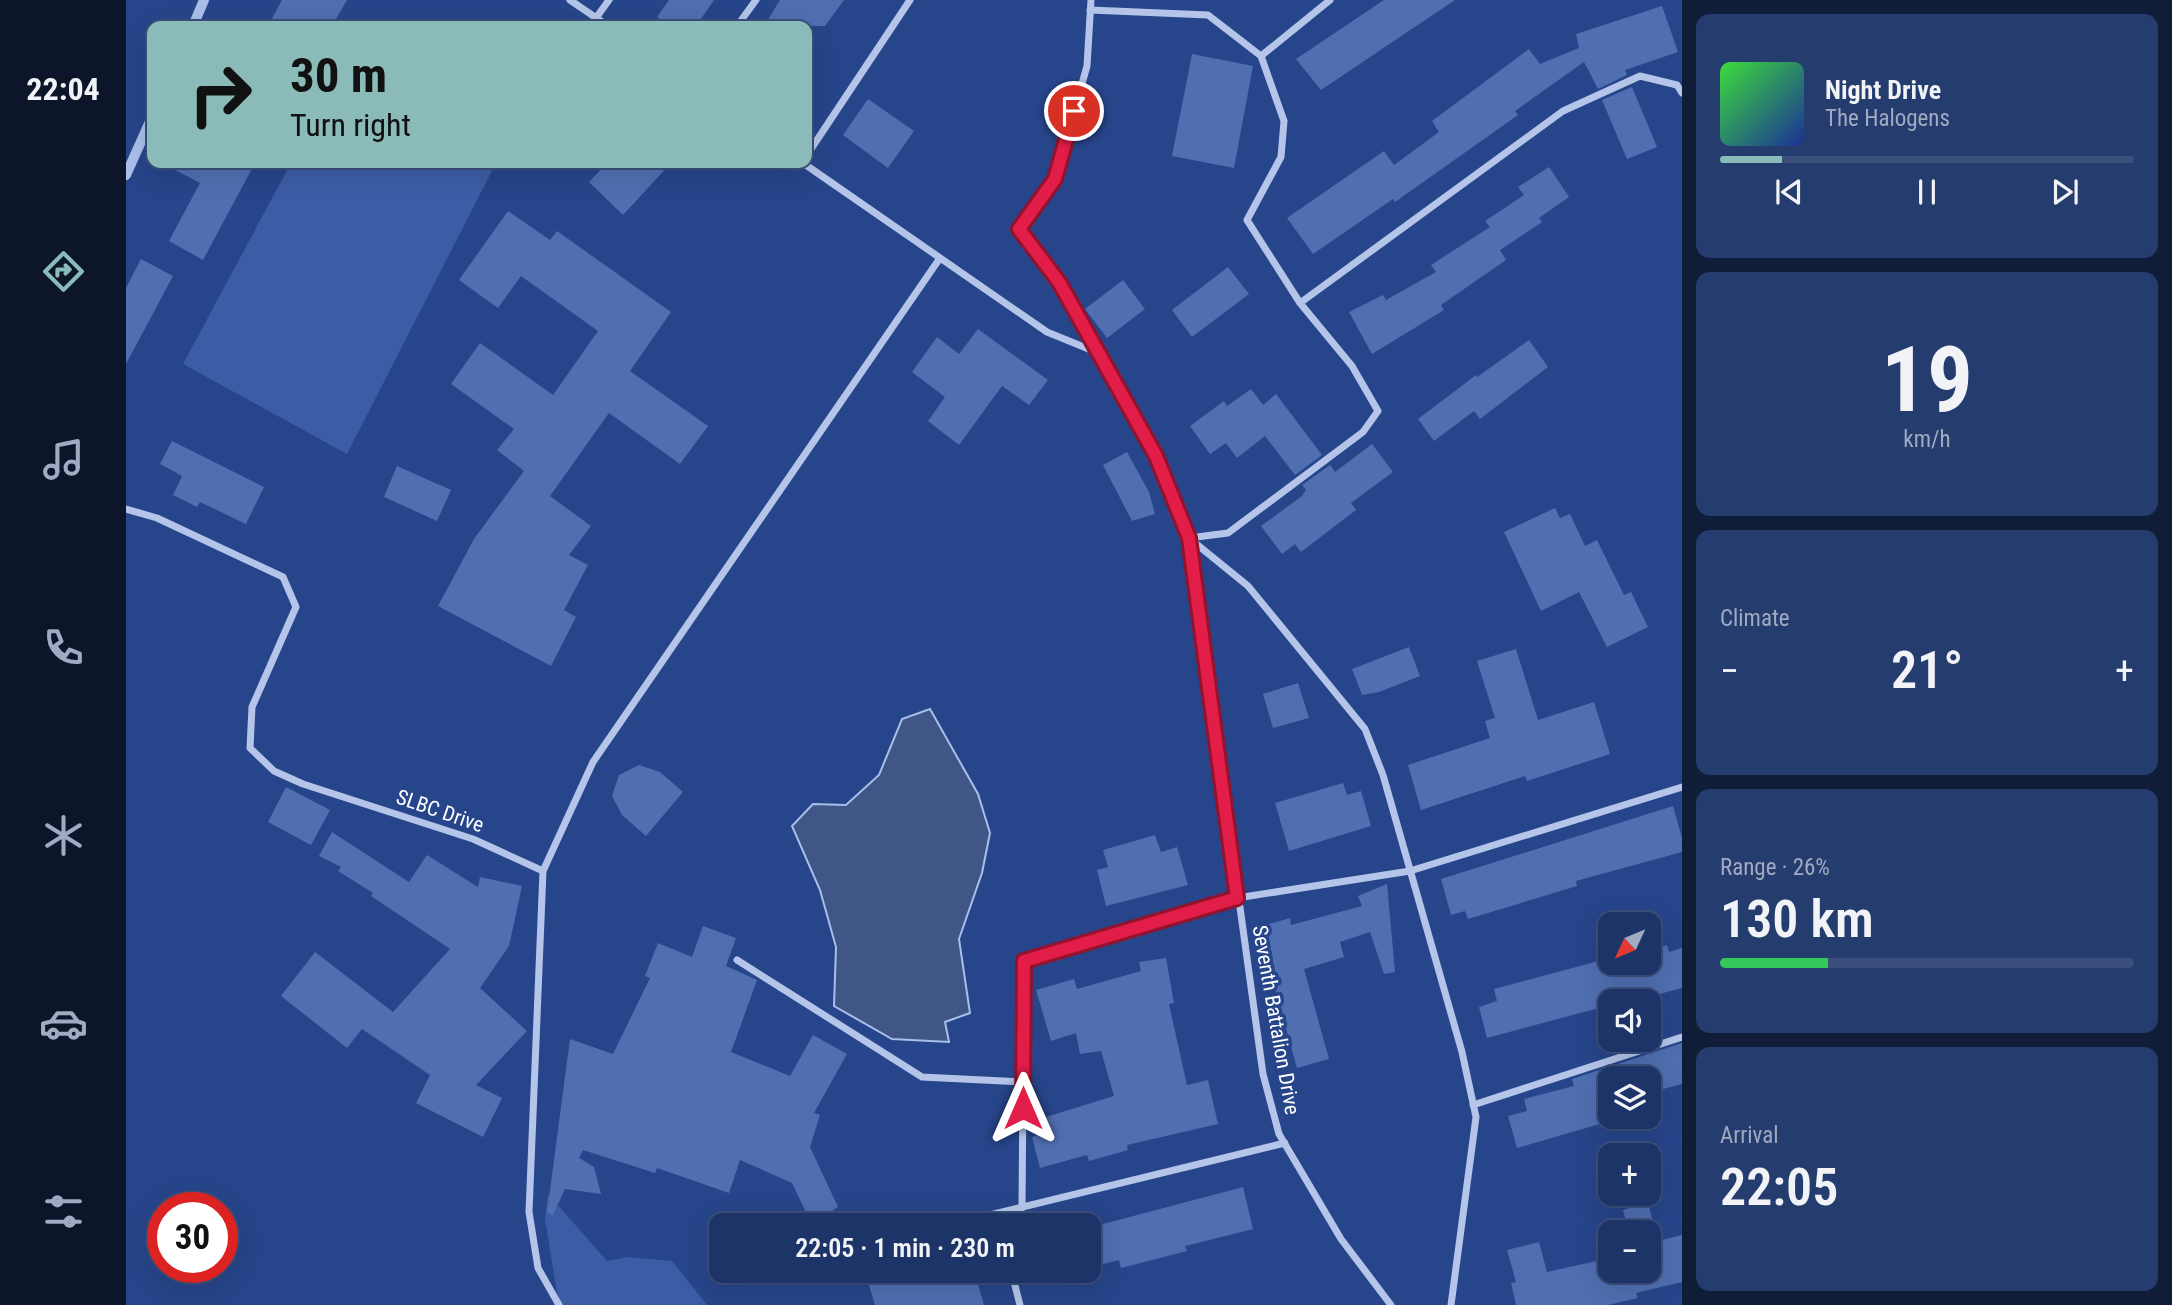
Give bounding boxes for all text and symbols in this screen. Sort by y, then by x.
text: 30 m [290,47,387,104]
icon: right [175,49,266,140]
text: 22:04 [26,70,100,108]
text: Night Drive [1825,75,1941,105]
pin [1044,81,1104,141]
icon: arrive [1055,92,1093,130]
text: The Halogens [1825,105,1950,132]
text: Turn right [290,106,411,144]
icon: previous [1770,173,1808,211]
icon: pause [1908,173,1946,211]
icon: next [2046,173,2084,211]
icon: directions [39,247,88,296]
text: 19 [1881,327,1973,433]
text: km/h [1903,426,1951,453]
icon: music [39,435,88,484]
text: Climate [1720,605,1790,632]
icon: phone [39,623,88,672]
text: 21° [1891,640,1963,701]
text: − [1720,649,1739,693]
text: + [2115,649,2134,693]
street label: SLBC Drive [393,785,487,837]
icon: climate [39,811,88,860]
text: Range · 26% [1720,854,1830,881]
text: 130 km [1720,889,1874,950]
north arrow [1598,912,1661,975]
map controls [1598,912,1661,1283]
street label: Seventh Battalion Drive [1248,924,1304,1117]
button: sound [1598,989,1661,1052]
icon: car [39,999,88,1048]
button: layers [1598,1066,1661,1129]
position arrow [986,1071,1060,1145]
text: Arrival [1720,1122,1779,1149]
button: + [1598,1143,1661,1206]
text: 22:05 [1720,1157,1838,1218]
icon: filters [39,1187,88,1236]
speed limit sign: 30 [147,1192,238,1283]
button: − [1598,1220,1661,1283]
text: 22:05 · 1 min · 230 m [795,1233,1015,1263]

